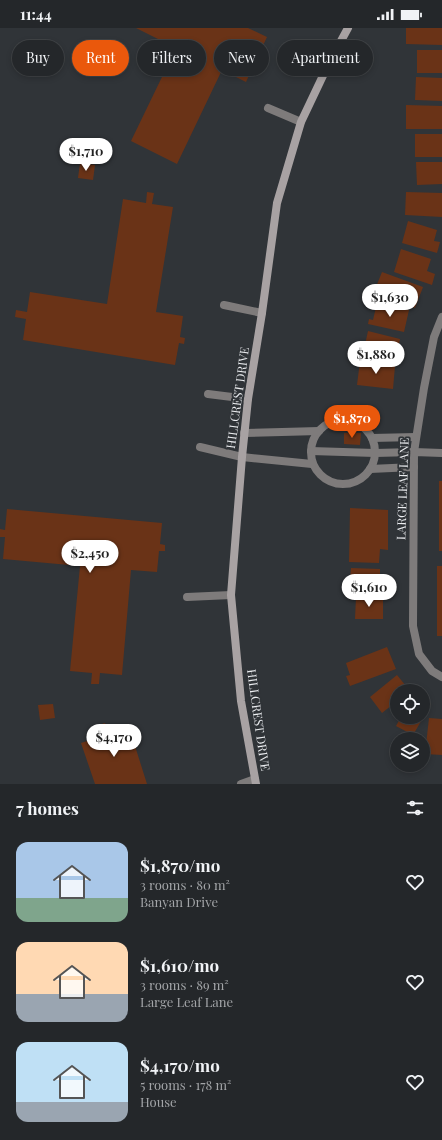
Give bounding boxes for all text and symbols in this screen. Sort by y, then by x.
text: 11:44 [20,4,52,24]
chip: Buy [12,40,64,76]
chip: Rent [72,40,129,76]
chip: Filters [137,40,206,76]
chip: New [214,40,269,76]
chip: Apartment [277,40,373,76]
pin: $1,710 [53,138,119,172]
text: $1,710 [69,142,104,159]
pin: $1,630 [357,284,423,318]
text: $1,630 [371,288,409,305]
pin: $1,880 [343,341,409,375]
text: $1,880 [357,345,395,362]
street label: HILLCREST DRIVE [222,346,252,450]
pin: $1,870 [319,405,385,439]
text: $1,870 [333,409,371,426]
street label: LARGE LEAF LANE [392,438,412,540]
pin: $2,450 [57,540,123,574]
text: $2,450 [70,544,110,561]
pin: $1,610 [336,574,402,608]
text: $1,610 [351,578,387,595]
street label: HILLCREST DRIVE [244,668,274,772]
map controls [390,684,430,772]
button: locate [390,684,430,724]
pin: $4,170 [81,724,147,758]
text: $4,170 [95,728,133,745]
button: layers [390,732,430,772]
text: 7 homes [16,797,79,819]
icon: filters [404,797,426,819]
text: $1,870/mo [140,854,220,876]
icon: home [48,858,96,906]
icon: heart [404,871,426,893]
text: 3 rooms · 80 m² [140,876,230,893]
text: Banyan Drive [140,893,218,910]
text: $1,610/mo [140,954,219,976]
icon: home [48,958,96,1006]
icon: heart [404,971,426,993]
text: 3 rooms · 89 m² [140,976,229,993]
text: Large Leaf Lane [140,993,233,1010]
text: $4,170/mo [140,1054,220,1076]
icon: home [48,1058,96,1106]
icon: heart [404,1071,426,1093]
text: 5 rooms · 178 m² [140,1076,232,1093]
text: House [140,1093,177,1110]

